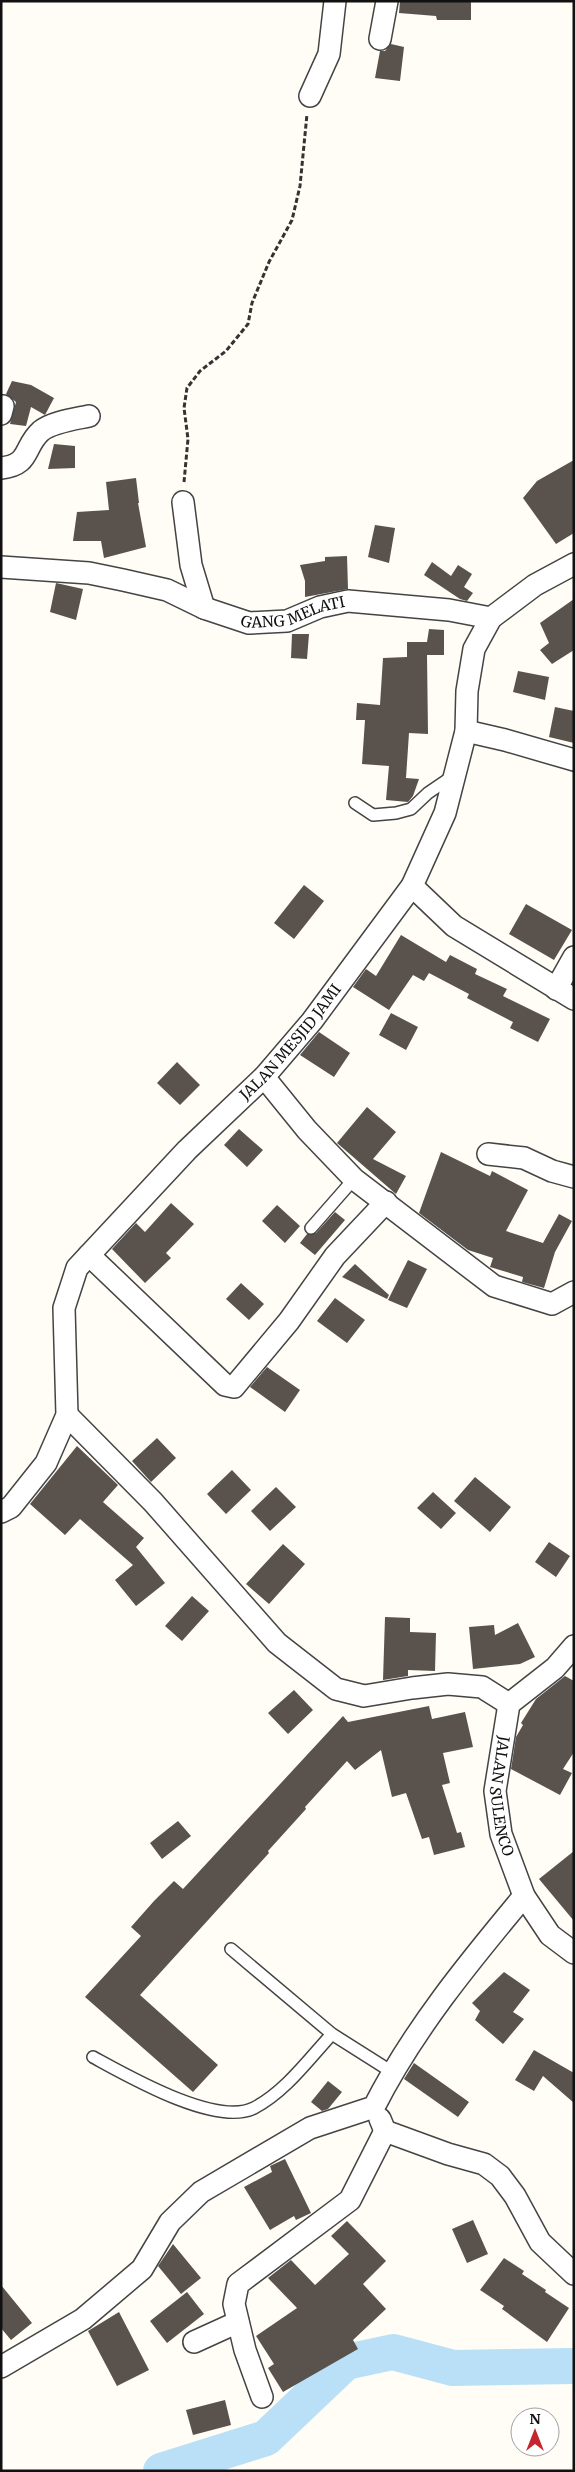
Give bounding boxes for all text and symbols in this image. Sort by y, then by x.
street label: GANG MELATI [238,592,347,632]
street label: JALAN MESJID JAMI [235,980,345,1105]
street label: JALAN SULENCO [485,1734,518,1859]
north arrow [510,2407,560,2457]
text: N [529,2410,541,2428]

